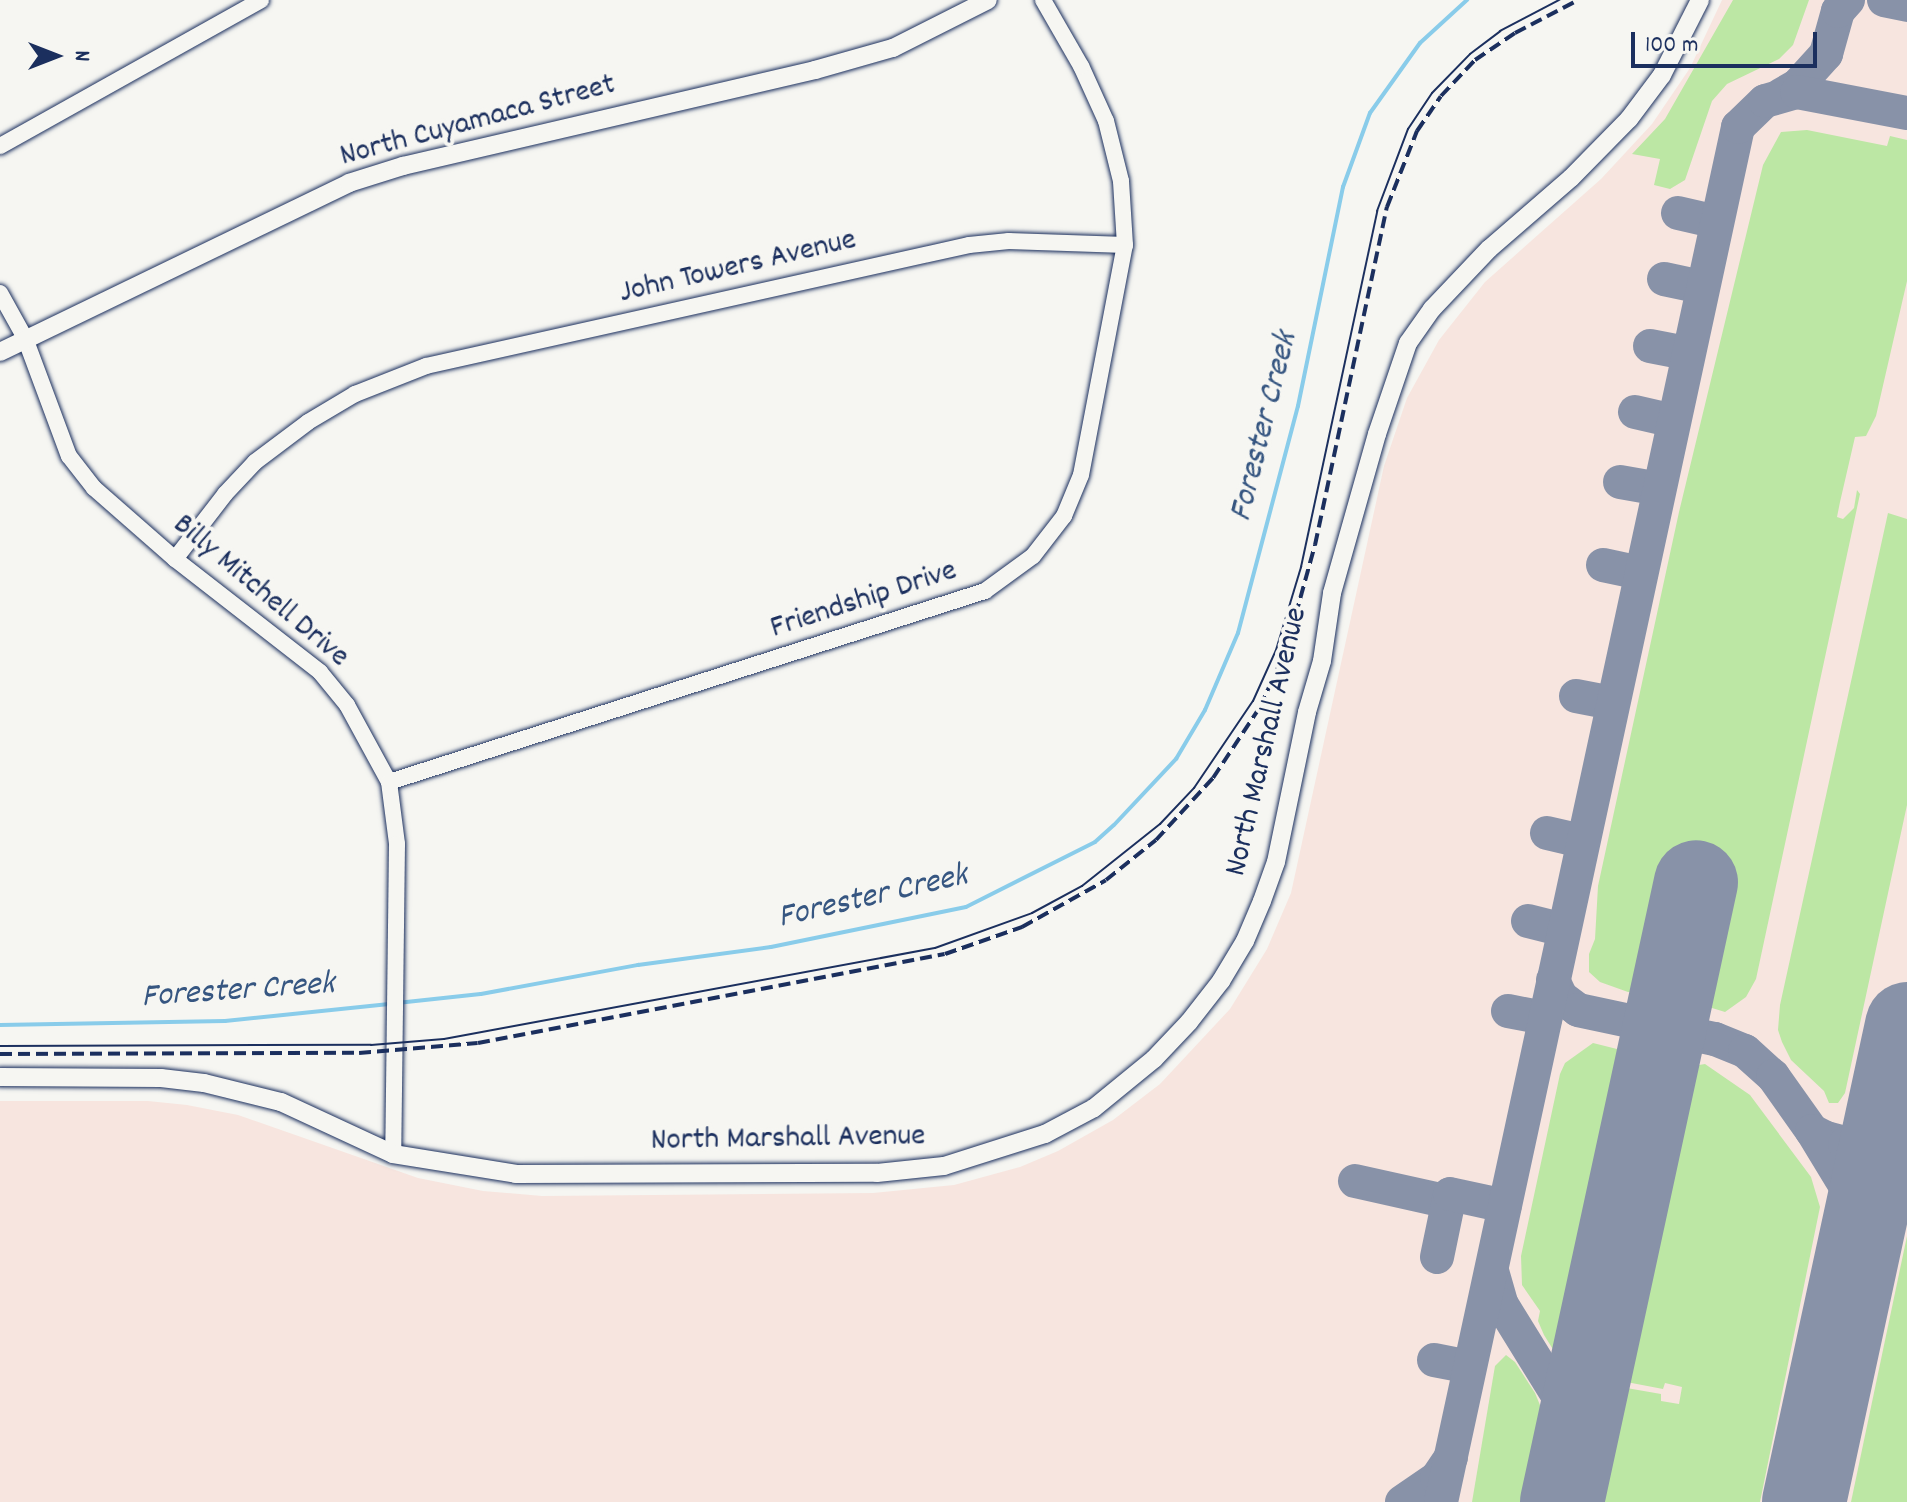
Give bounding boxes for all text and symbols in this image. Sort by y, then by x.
north arrow [16,16,96,96]
scale bar [1635,16,1821,66]
text: 100 m [1645,29,1698,63]
text: N [65,51,96,61]
street label: North Cuyamaca Street [336,67,620,177]
street label: John Towers Avenue [616,222,860,314]
water label: Forester Creek [1222,328,1308,526]
street label: Billy Mitchell Drive [164,507,356,677]
street label: Friendship Drive [766,553,962,649]
street label: North Marshall Avenue [1218,604,1318,880]
water label: Forester Creek [774,856,972,940]
water label: Forester Creek [140,965,336,1019]
street label: North Marshall Avenue [650,1118,926,1162]

